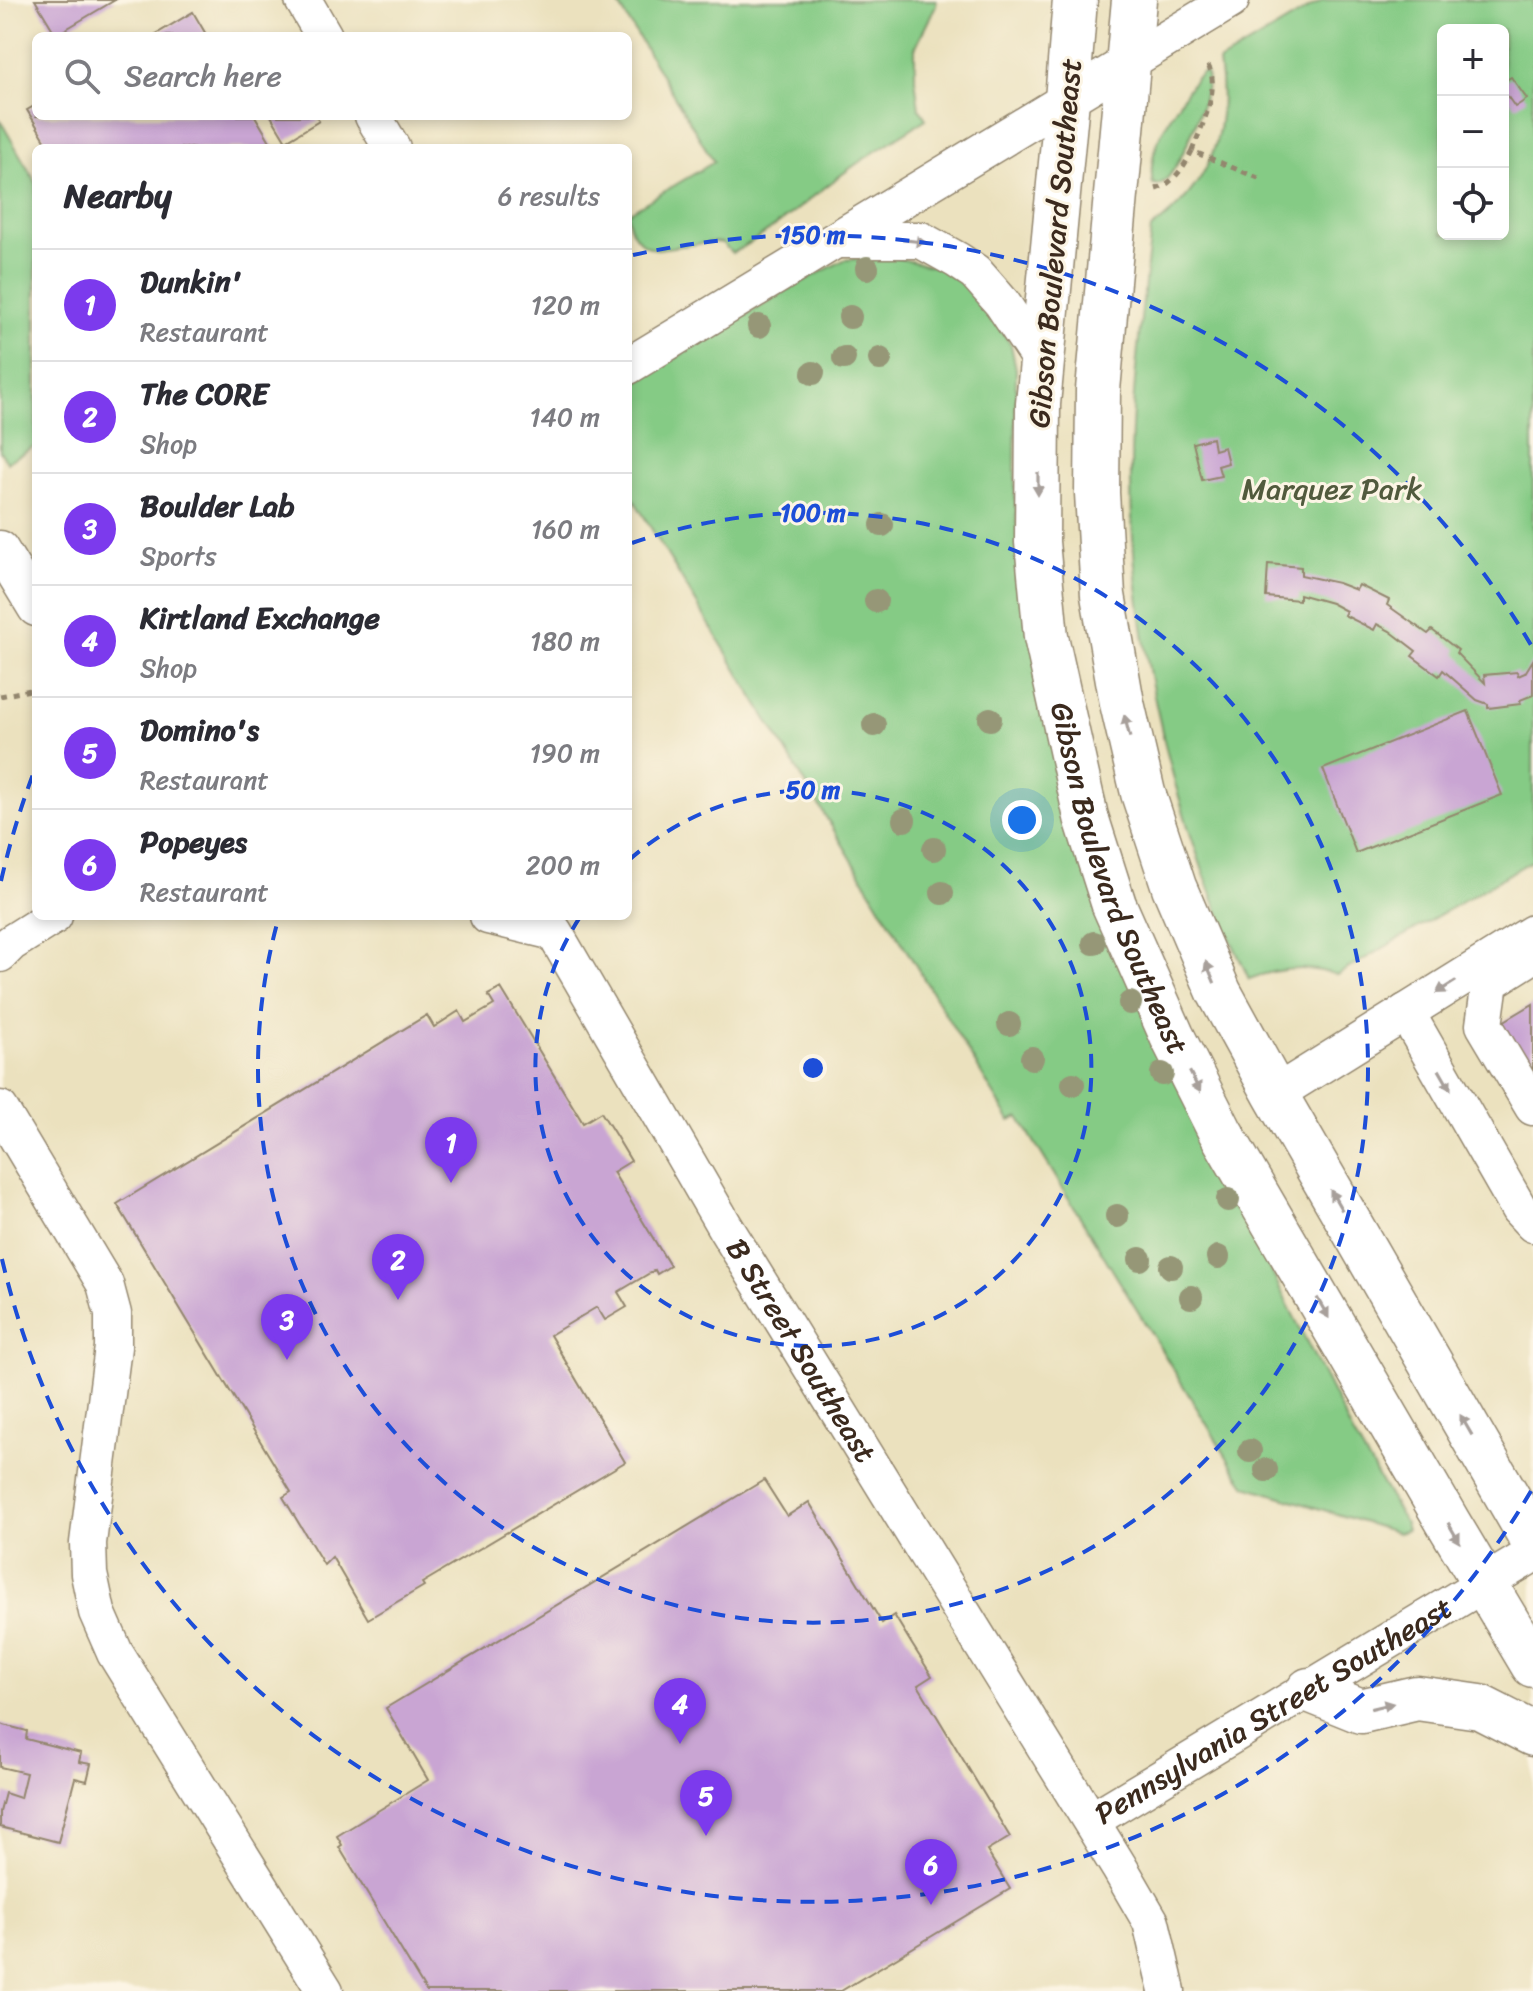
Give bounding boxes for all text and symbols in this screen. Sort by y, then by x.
map controls [1437,24,1509,240]
button: + [1437,24,1509,96]
search box [32,32,632,120]
text: Search here [124,49,282,103]
icon: search [60,54,104,98]
street label: Gibson Boulevard Southeast [1012,56,1098,430]
button: − [1437,96,1509,168]
text: Nearby [64,166,172,226]
button: locate [1437,168,1509,240]
text: 6 results [498,173,600,219]
text: 150 m [781,214,846,256]
one-way arrow [901,235,926,248]
text: Dunkin' [140,255,242,309]
text: 1 [84,282,96,328]
text: 120 m [531,282,600,328]
text: Restaurant [140,309,269,355]
text: The CORE [140,367,268,421]
text: 2 [82,394,98,440]
text: 140 m [529,394,600,440]
text: Shop [140,421,197,467]
park label: Marquez Park [1242,462,1422,516]
one-way arrow [1032,472,1044,497]
text: Boulder Lab [140,479,295,533]
text: 100 m [780,492,846,534]
text: 3 [83,506,97,552]
text: 160 m [531,506,600,552]
text: Sports [140,533,216,579]
text: Kirtland Exchange [140,591,380,645]
text: 4 [82,618,98,664]
text: 180 m [530,618,600,664]
text: Shop [140,645,197,691]
street label: Gibson Boulevard Southeast [1034,697,1204,1065]
text: Domino's [140,703,259,757]
one-way arrow [1120,714,1133,739]
text: 5 [82,730,98,776]
text: 190 m [530,730,600,776]
text: Restaurant [140,757,269,803]
text: 50 m [786,769,841,811]
your location [1002,800,1042,840]
text: Popeyes [140,815,247,869]
text: 6 [83,842,97,888]
text: 200 m [525,842,600,888]
text: Restaurant [140,869,269,915]
one-way arrow [1204,960,1217,984]
one-way arrow [1435,980,1456,995]
centre of rings [799,1054,827,1082]
one-way arrow [1438,1069,1452,1091]
one-way arrow [1189,1070,1202,1093]
pin: 1 [425,1117,477,1183]
one-way arrow [1329,1188,1343,1211]
street label: B Street Southeast [711,1227,891,1474]
pin: 2 [372,1234,424,1300]
pin: 3 [261,1294,313,1360]
one-way arrow [1316,1297,1330,1319]
one-way arrow [1459,1413,1473,1436]
one-way arrow [1447,1522,1461,1544]
street label: Pennsylvania Street Southeast [1084,1581,1463,1840]
pin: 4 [654,1678,706,1744]
one-way arrow [1370,1699,1395,1712]
pin: 5 [680,1770,732,1836]
pin: 6 [905,1839,957,1905]

